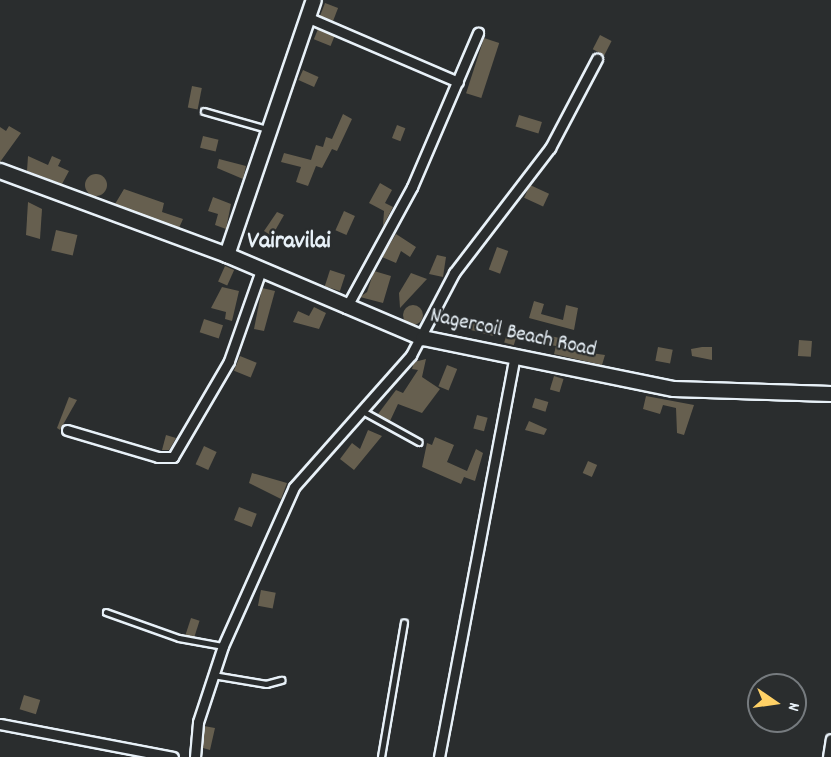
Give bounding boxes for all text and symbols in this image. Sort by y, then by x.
district label: Vairavilai [247,229,331,257]
street label: Nagercoil Beach Road [428,304,598,364]
north arrow [747,673,807,733]
text: N [781,700,805,713]

